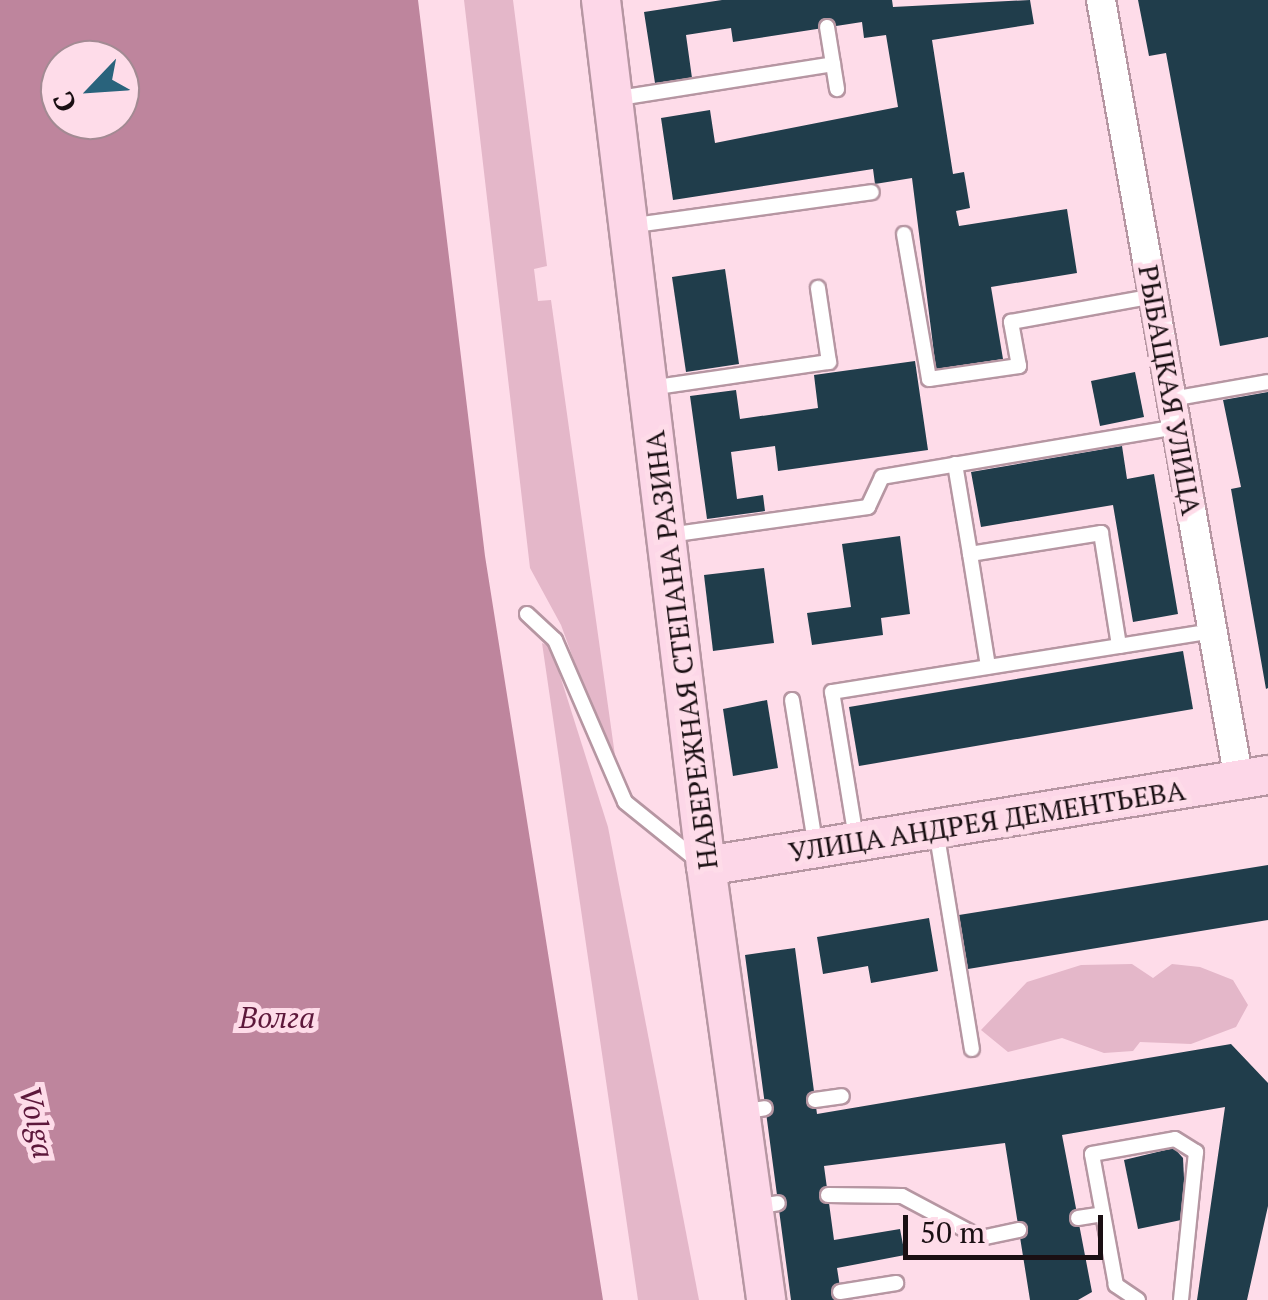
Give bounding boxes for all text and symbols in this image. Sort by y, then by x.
north arrow [40,40,140,140]
text: С [44,86,85,118]
street label: РЫБАЦКАЯ УЛИЦА [1131,262,1209,518]
street label: НАБЕРЕЖНАЯ СТЕПАНА РАЗИНА [637,428,725,872]
street label: УЛИЦА АНДРЕЯ ДЕМЕНТЬЕВА [786,773,1188,869]
water label: Волга [239,999,315,1035]
water label: Volga [12,1083,62,1161]
scale bar [908,1195,1108,1257]
text: 50 m [920,1212,985,1252]

